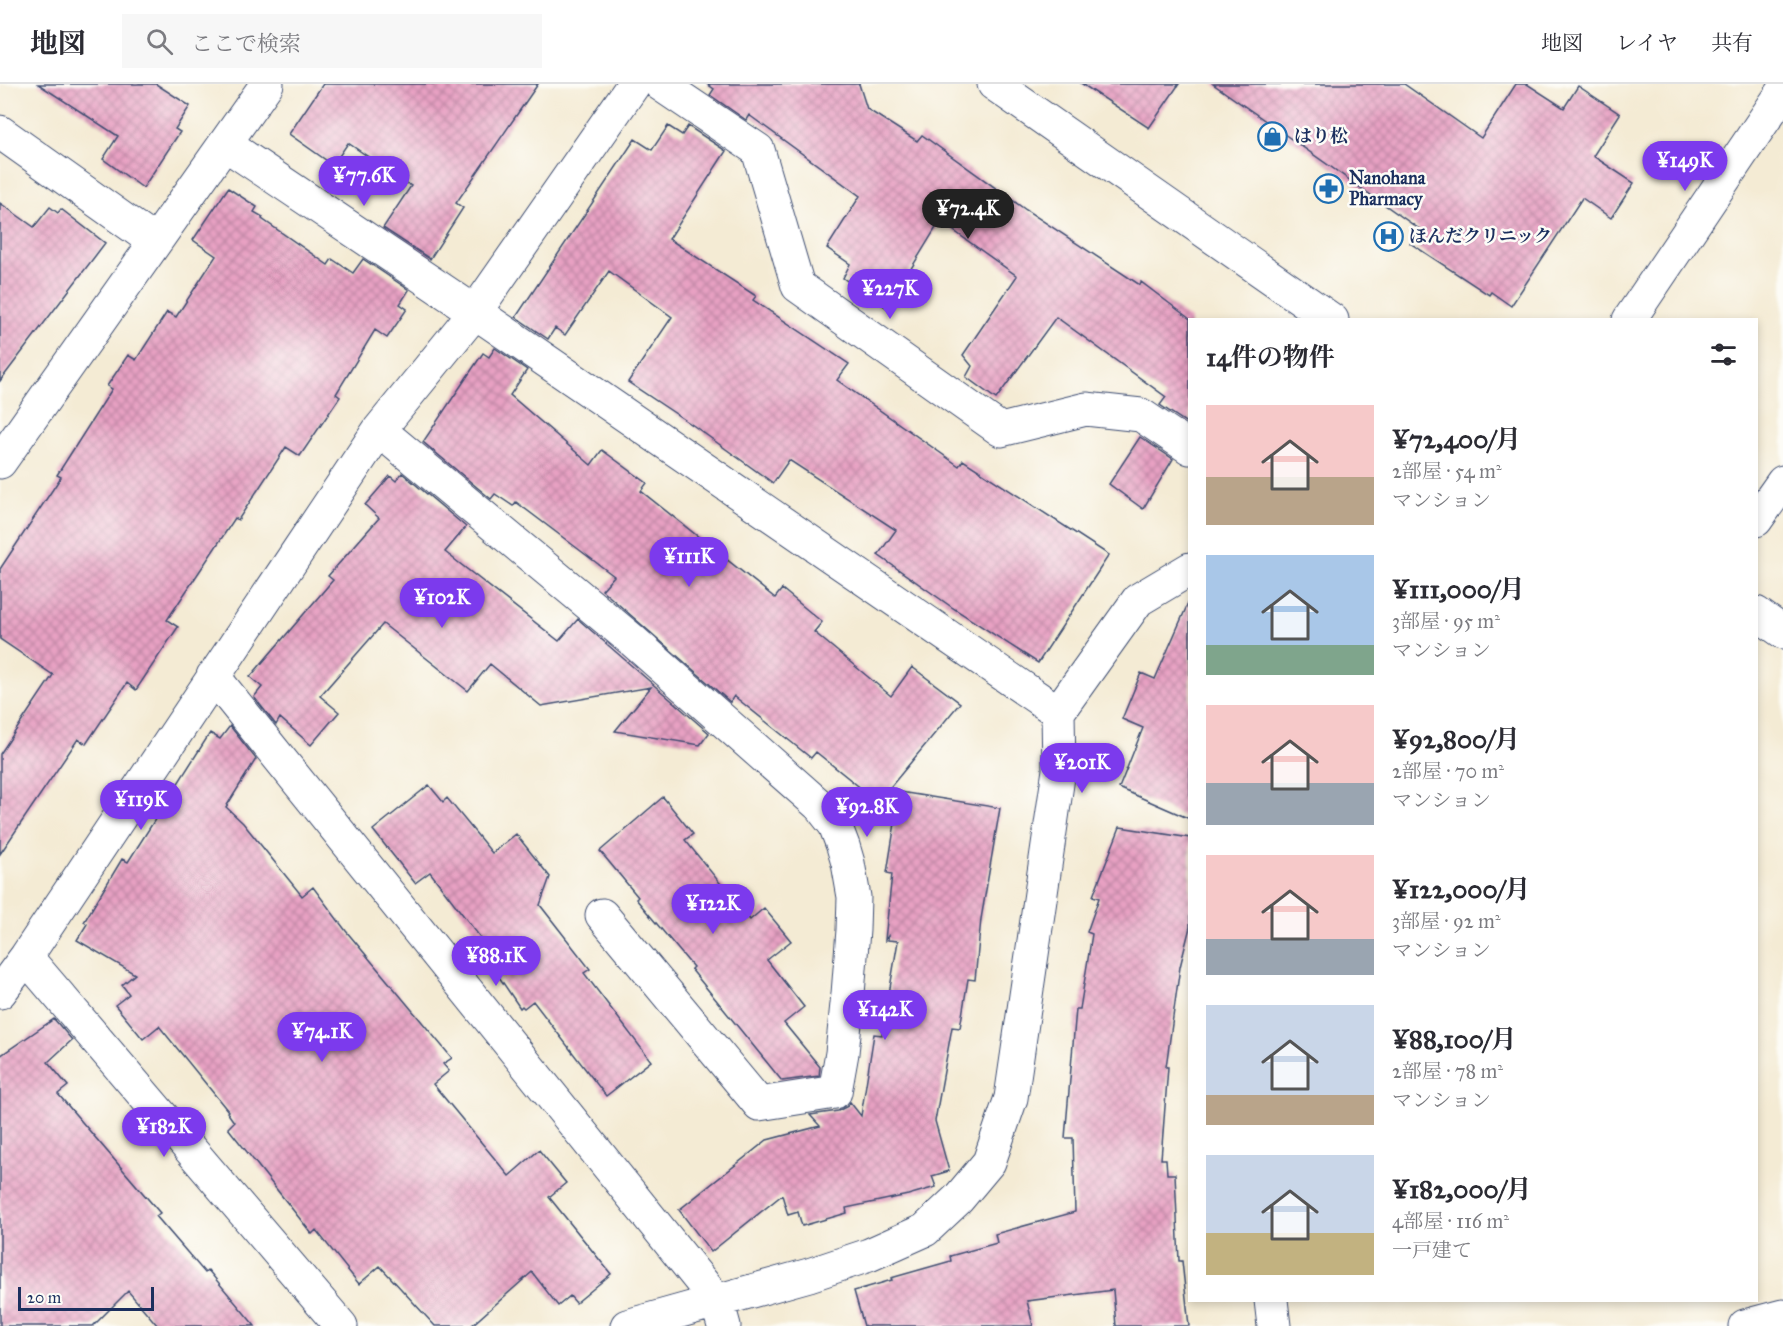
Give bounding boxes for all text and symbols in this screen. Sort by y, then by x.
search box [122,14,542,68]
icon: search [143,25,176,58]
text: 地図 [30,26,86,61]
text: ここで検索 [191,30,301,57]
text: 地図 [1541,30,1583,56]
text: レイヤ [1616,30,1678,56]
text: 共有 [1711,30,1753,56]
shop icon: はり松 [1257,120,1289,152]
place label: はり松 [1294,125,1348,147]
pin: ¥149K [1643,141,1727,192]
text: ¥149K [1656,148,1714,172]
pin: ¥77.6K [315,156,413,207]
text: ¥77.6K [333,163,395,187]
place label: Nanohana Pharmacy [1349,167,1426,211]
pharmacy icon: Nanohana Pharmacy [1312,172,1344,204]
pin: ¥72.4K [919,189,1017,240]
text: ¥72.4K [936,196,1000,220]
hospital icon: ほんだクリニック [1372,220,1404,252]
place label: ほんだクリニック [1409,225,1552,247]
pin: ¥227K [848,269,932,320]
text: ¥227K [861,276,919,300]
icon: filters [1707,338,1740,371]
text: 14件の物件 [1206,341,1335,373]
text: ¥72,400/月 [1392,423,1521,455]
icon: home [1254,429,1326,501]
text: 2部屋 · 54 m² [1392,459,1502,483]
text: マンション [1392,488,1491,512]
pin: ¥111K [647,537,731,588]
text: ¥111K [663,544,715,568]
text: ¥111,000/月 [1392,573,1525,605]
pin: ¥102K [400,578,484,629]
icon: home [1254,579,1326,651]
text: ¥102K [414,585,470,609]
text: 3部屋 · 95 m² [1392,609,1500,633]
text: マンション [1392,638,1491,662]
text: ¥92,800/月 [1392,723,1520,755]
icon: home [1254,729,1326,801]
pin: ¥201K [1040,743,1124,794]
text: ¥201K [1054,750,1110,774]
text: 2部屋 · 70 m² [1392,759,1504,783]
pin: ¥119K [99,780,183,831]
text: ¥119K [114,787,168,811]
pin: ¥92.8K [818,787,916,838]
text: マンション [1392,788,1491,812]
text: ¥92.8K [835,794,899,818]
text: ¥122,000/月 [1392,873,1531,905]
icon: home [1254,879,1326,951]
pin: ¥122K [671,884,755,935]
text: ¥122K [686,891,740,915]
text: 3部屋 · 92 m² [1392,909,1501,933]
pin: ¥88.1K [447,936,545,987]
text: マンション [1392,938,1491,962]
text: ¥88.1K [466,943,526,967]
pin: ¥142K [843,990,927,1041]
text: ¥142K [857,997,913,1021]
pin: ¥74.1K [273,1012,371,1063]
text: ¥74.1K [291,1019,353,1043]
text: ¥88,100/月 [1392,1023,1517,1055]
icon: home [1254,1029,1326,1101]
text: 2部屋 · 78 m² [1392,1059,1503,1083]
text: マンション [1392,1088,1491,1112]
pin: ¥182K [122,1107,206,1158]
text: ¥182K [136,1114,192,1138]
text: ¥182,000/月 [1392,1173,1532,1205]
icon: home [1254,1179,1326,1251]
text: 4部屋 · 116 m² [1392,1209,1509,1233]
text: 一戸建て [1392,1238,1472,1262]
scale bar [18,1284,154,1312]
text: 20 m [27,1288,61,1307]

